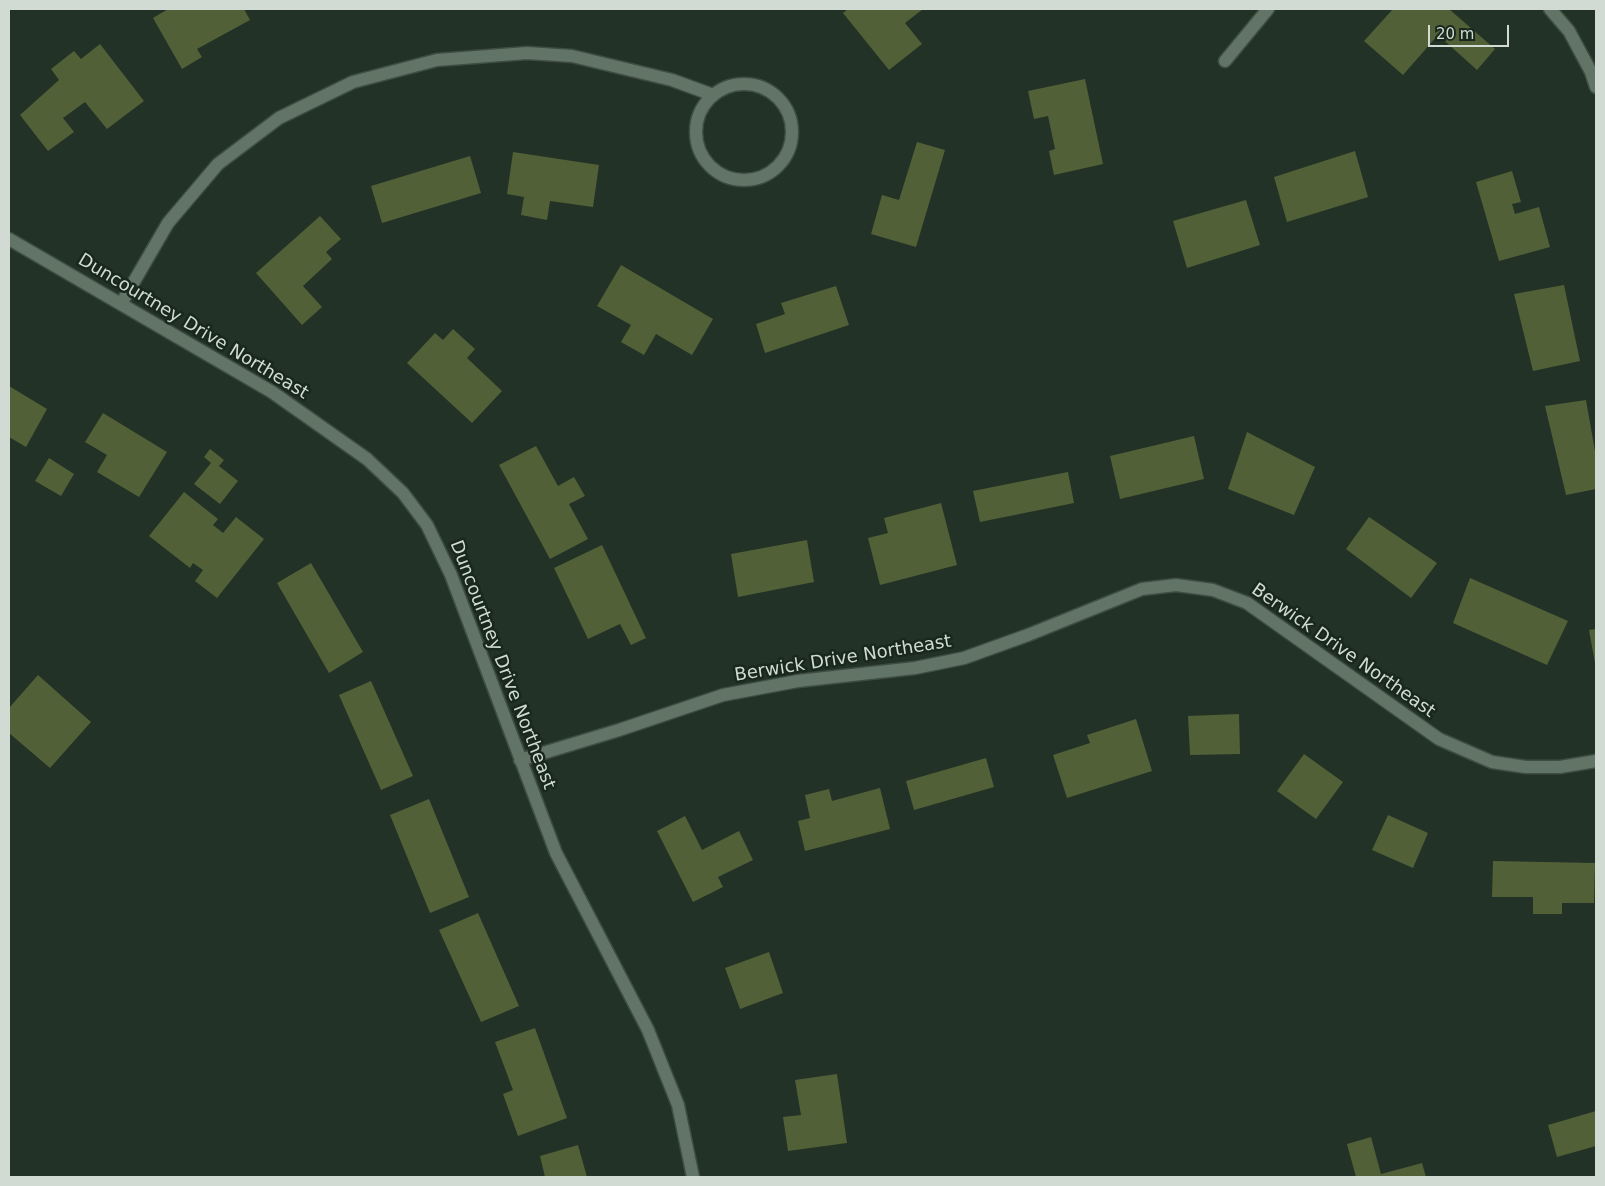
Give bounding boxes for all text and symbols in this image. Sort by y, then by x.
scale bar [1430,15,1511,47]
text: 20 m [1436,25,1474,43]
street label: Duncourtney Drive Northeast [74,250,312,404]
street label: Duncourtney Drive Northeast [444,537,560,793]
street label: Berwick Drive Northeast [1247,579,1439,723]
street label: Berwick Drive Northeast [733,631,953,687]

